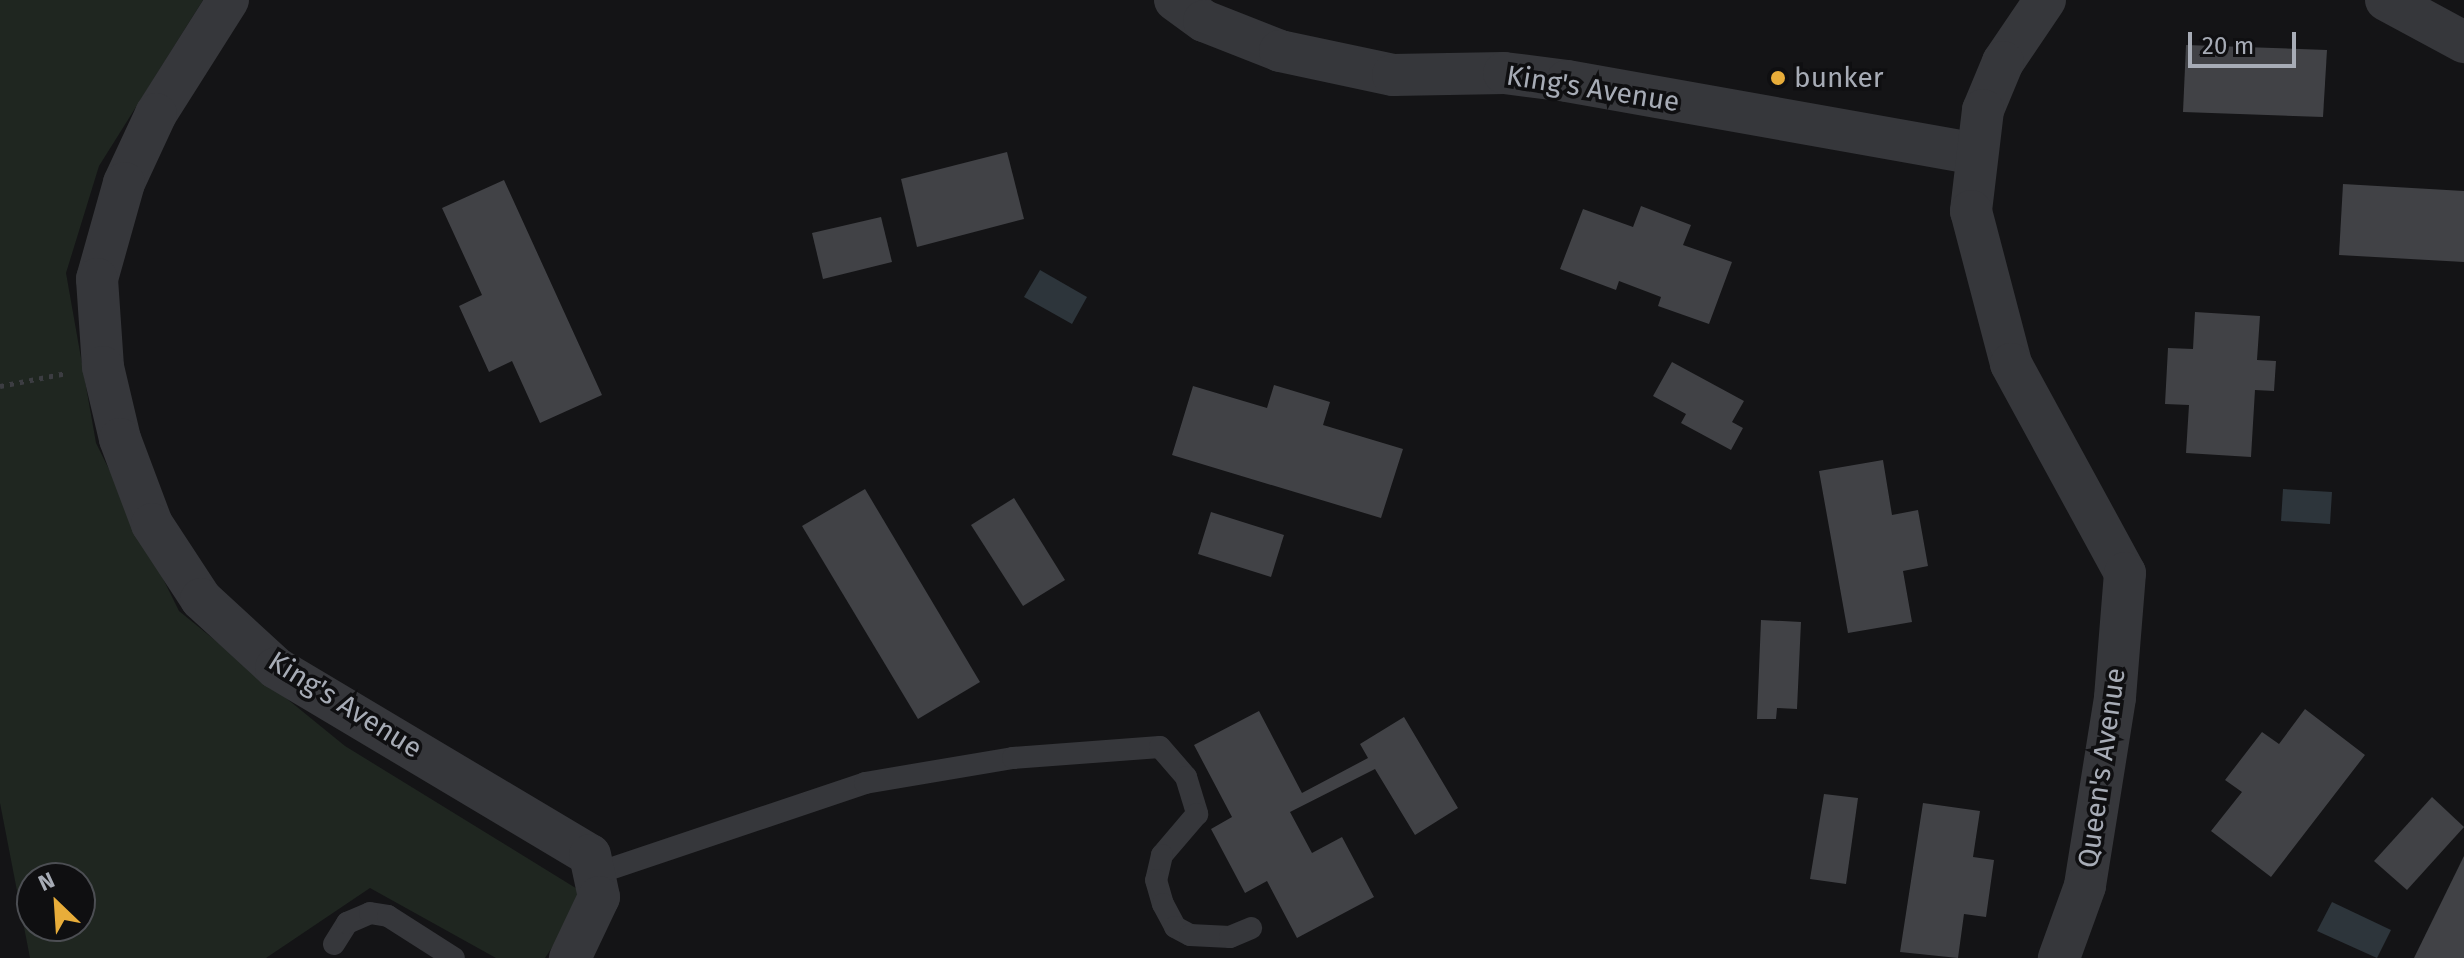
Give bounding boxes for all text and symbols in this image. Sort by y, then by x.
scale bar [2192,16,2300,66]
text: 20 m [2202,32,2254,60]
street label: King's Avenue [1504,59,1682,119]
place label: bunker [1794,61,1883,95]
marker: bunker [1769,69,1787,87]
street label: King's Avenue [262,644,428,766]
street label: Queen's Avenue [2071,666,2133,870]
north arrow [16,862,96,942]
text: N [34,866,59,897]

